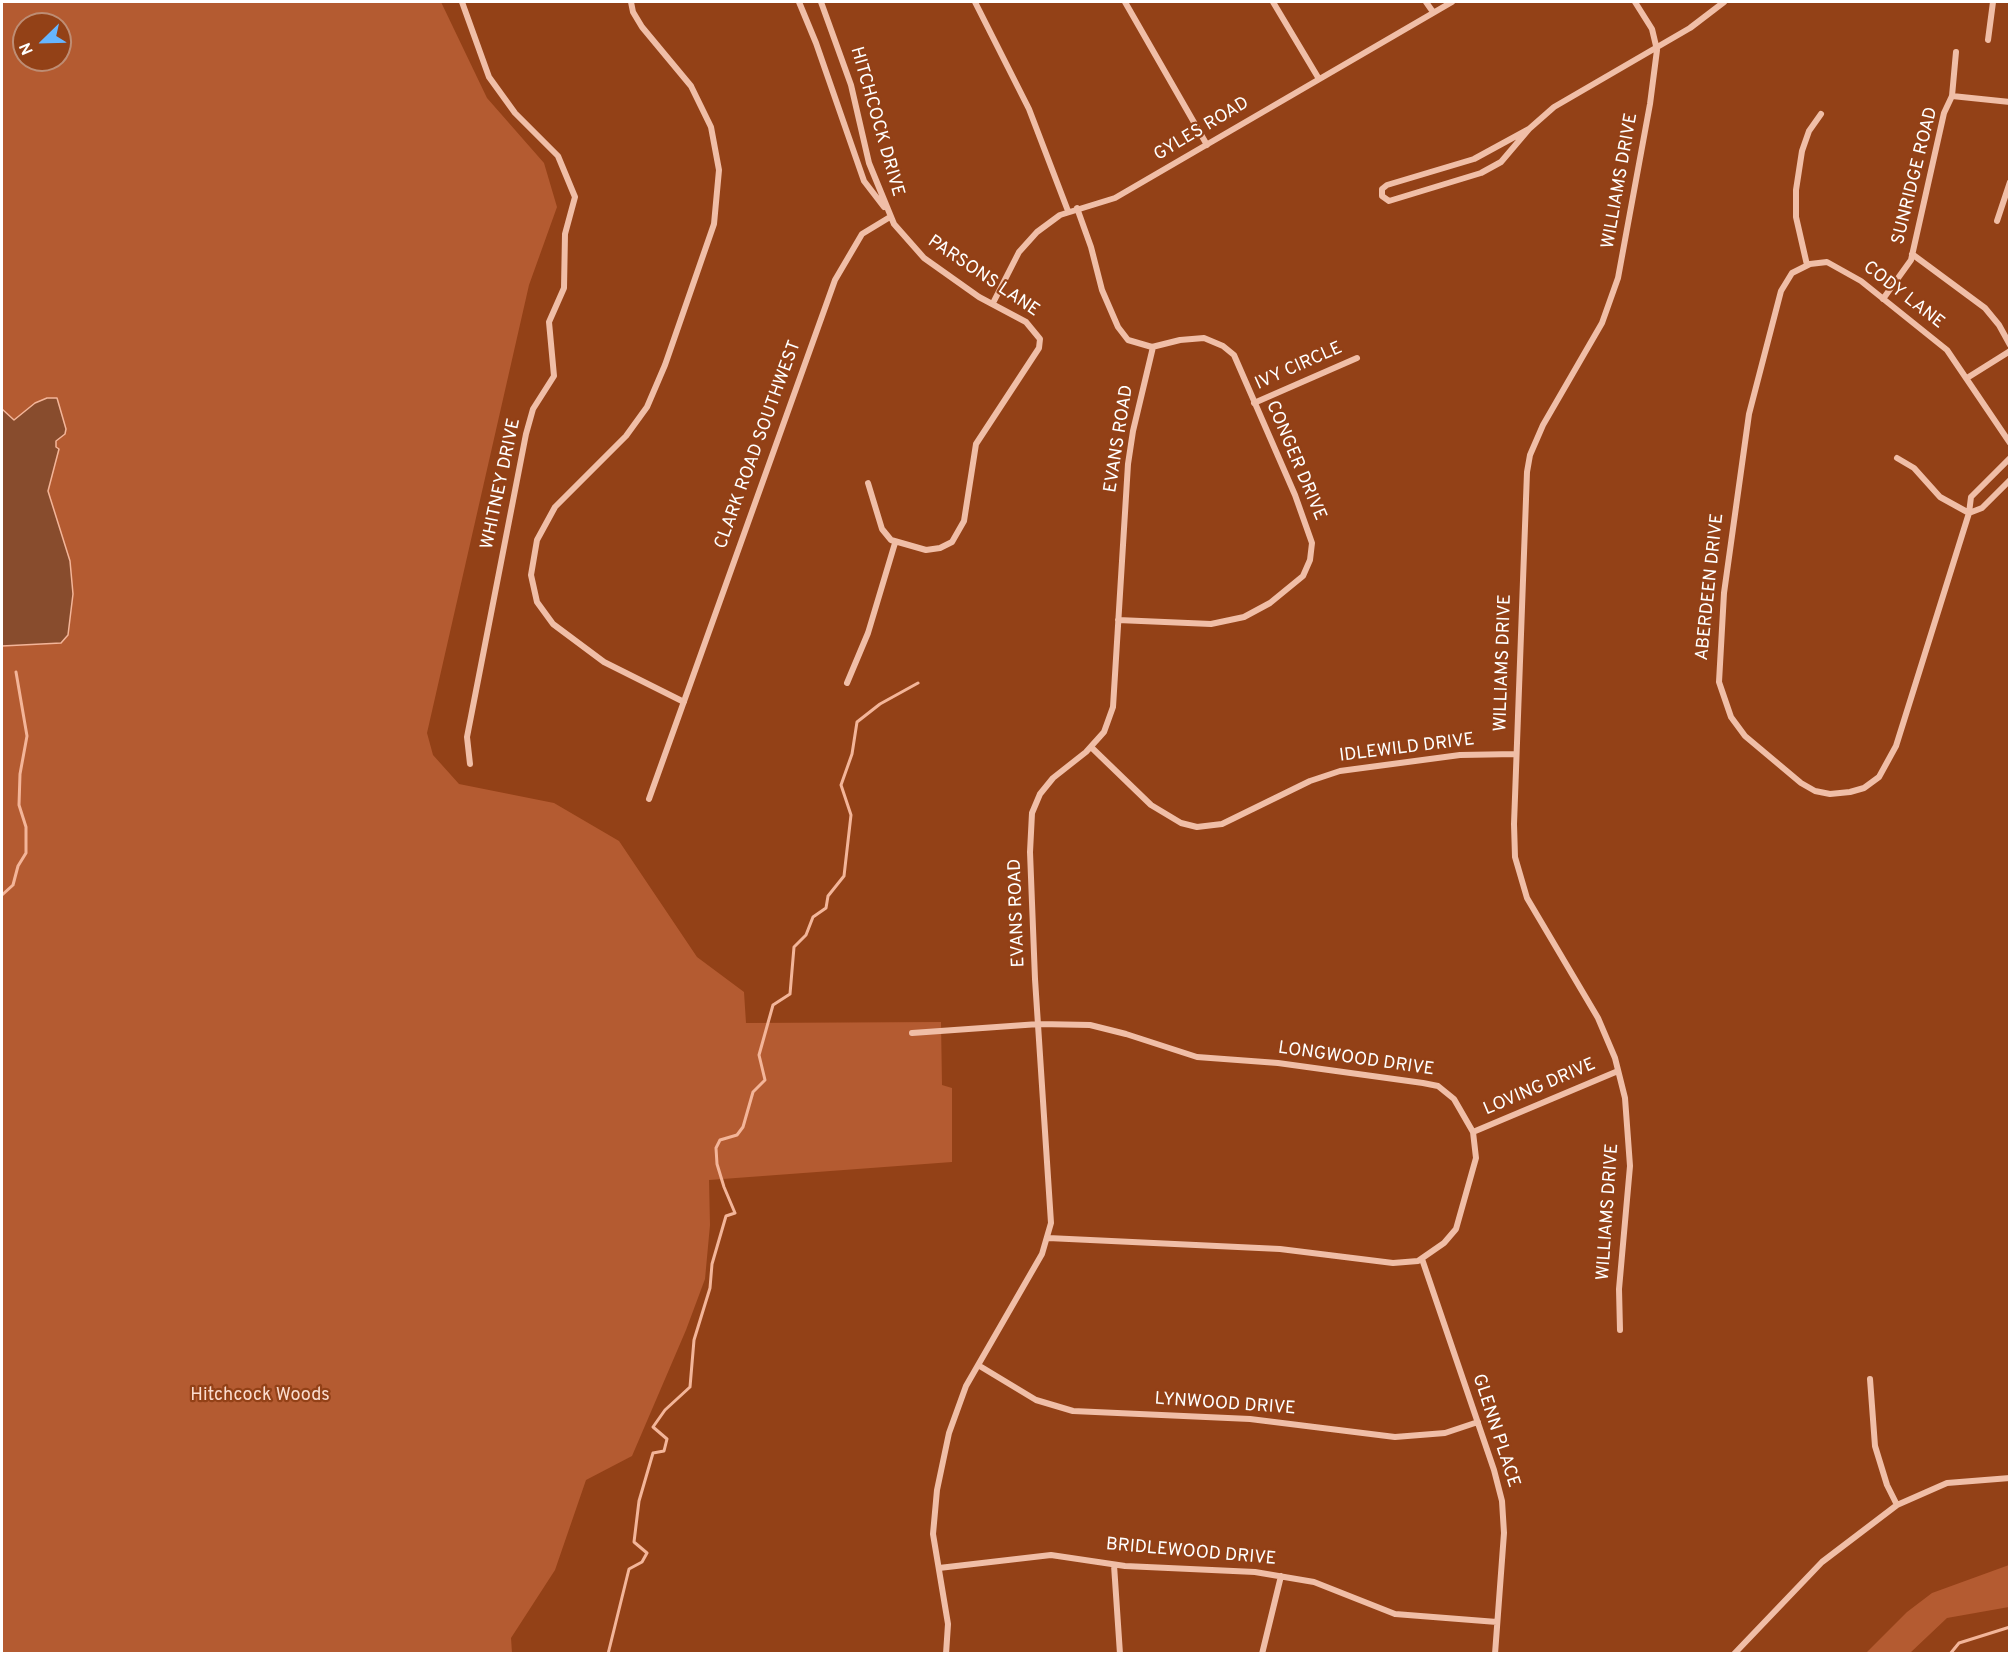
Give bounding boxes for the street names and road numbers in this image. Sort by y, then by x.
street label: HITCHCOCK DRIVE [844,45,908,199]
street label: GYLES ROAD [1151,93,1253,167]
street label: SUNRIDGE ROAD [1888,105,1944,247]
street label: WILLIAMS DRIVE [1598,111,1644,251]
street label: PARSONS LANE [923,232,1043,322]
street label: CODY LANE [1858,258,1948,334]
street label: CLARK ROAD SOUTHWEST [711,338,807,552]
street label: IVY CIRCLE [1252,338,1346,396]
street label: EVANS ROAD [1101,384,1139,494]
street label: CONGER DRIVE [1260,398,1330,524]
street label: WHITNEY DRIVE [478,417,526,551]
street label: ABERDEEN DRIVE [1693,512,1729,662]
street label: WILLIAMS DRIVE [1491,594,1517,732]
street label: IDLEWILD DRIVE [1338,730,1476,768]
street label: EVANS ROAD [1005,858,1031,968]
street label: LONGWOOD DRIVE [1277,1038,1435,1082]
street label: LOVING DRIVE [1481,1055,1599,1121]
street label: WILLIAMS DRIVE [1593,1143,1625,1281]
street label: GLENN PLACE [1466,1371,1524,1491]
street label: LYNWOOD DRIVE [1154,1389,1296,1421]
street label: BRIDLEWOOD DRIVE [1105,1535,1277,1571]

